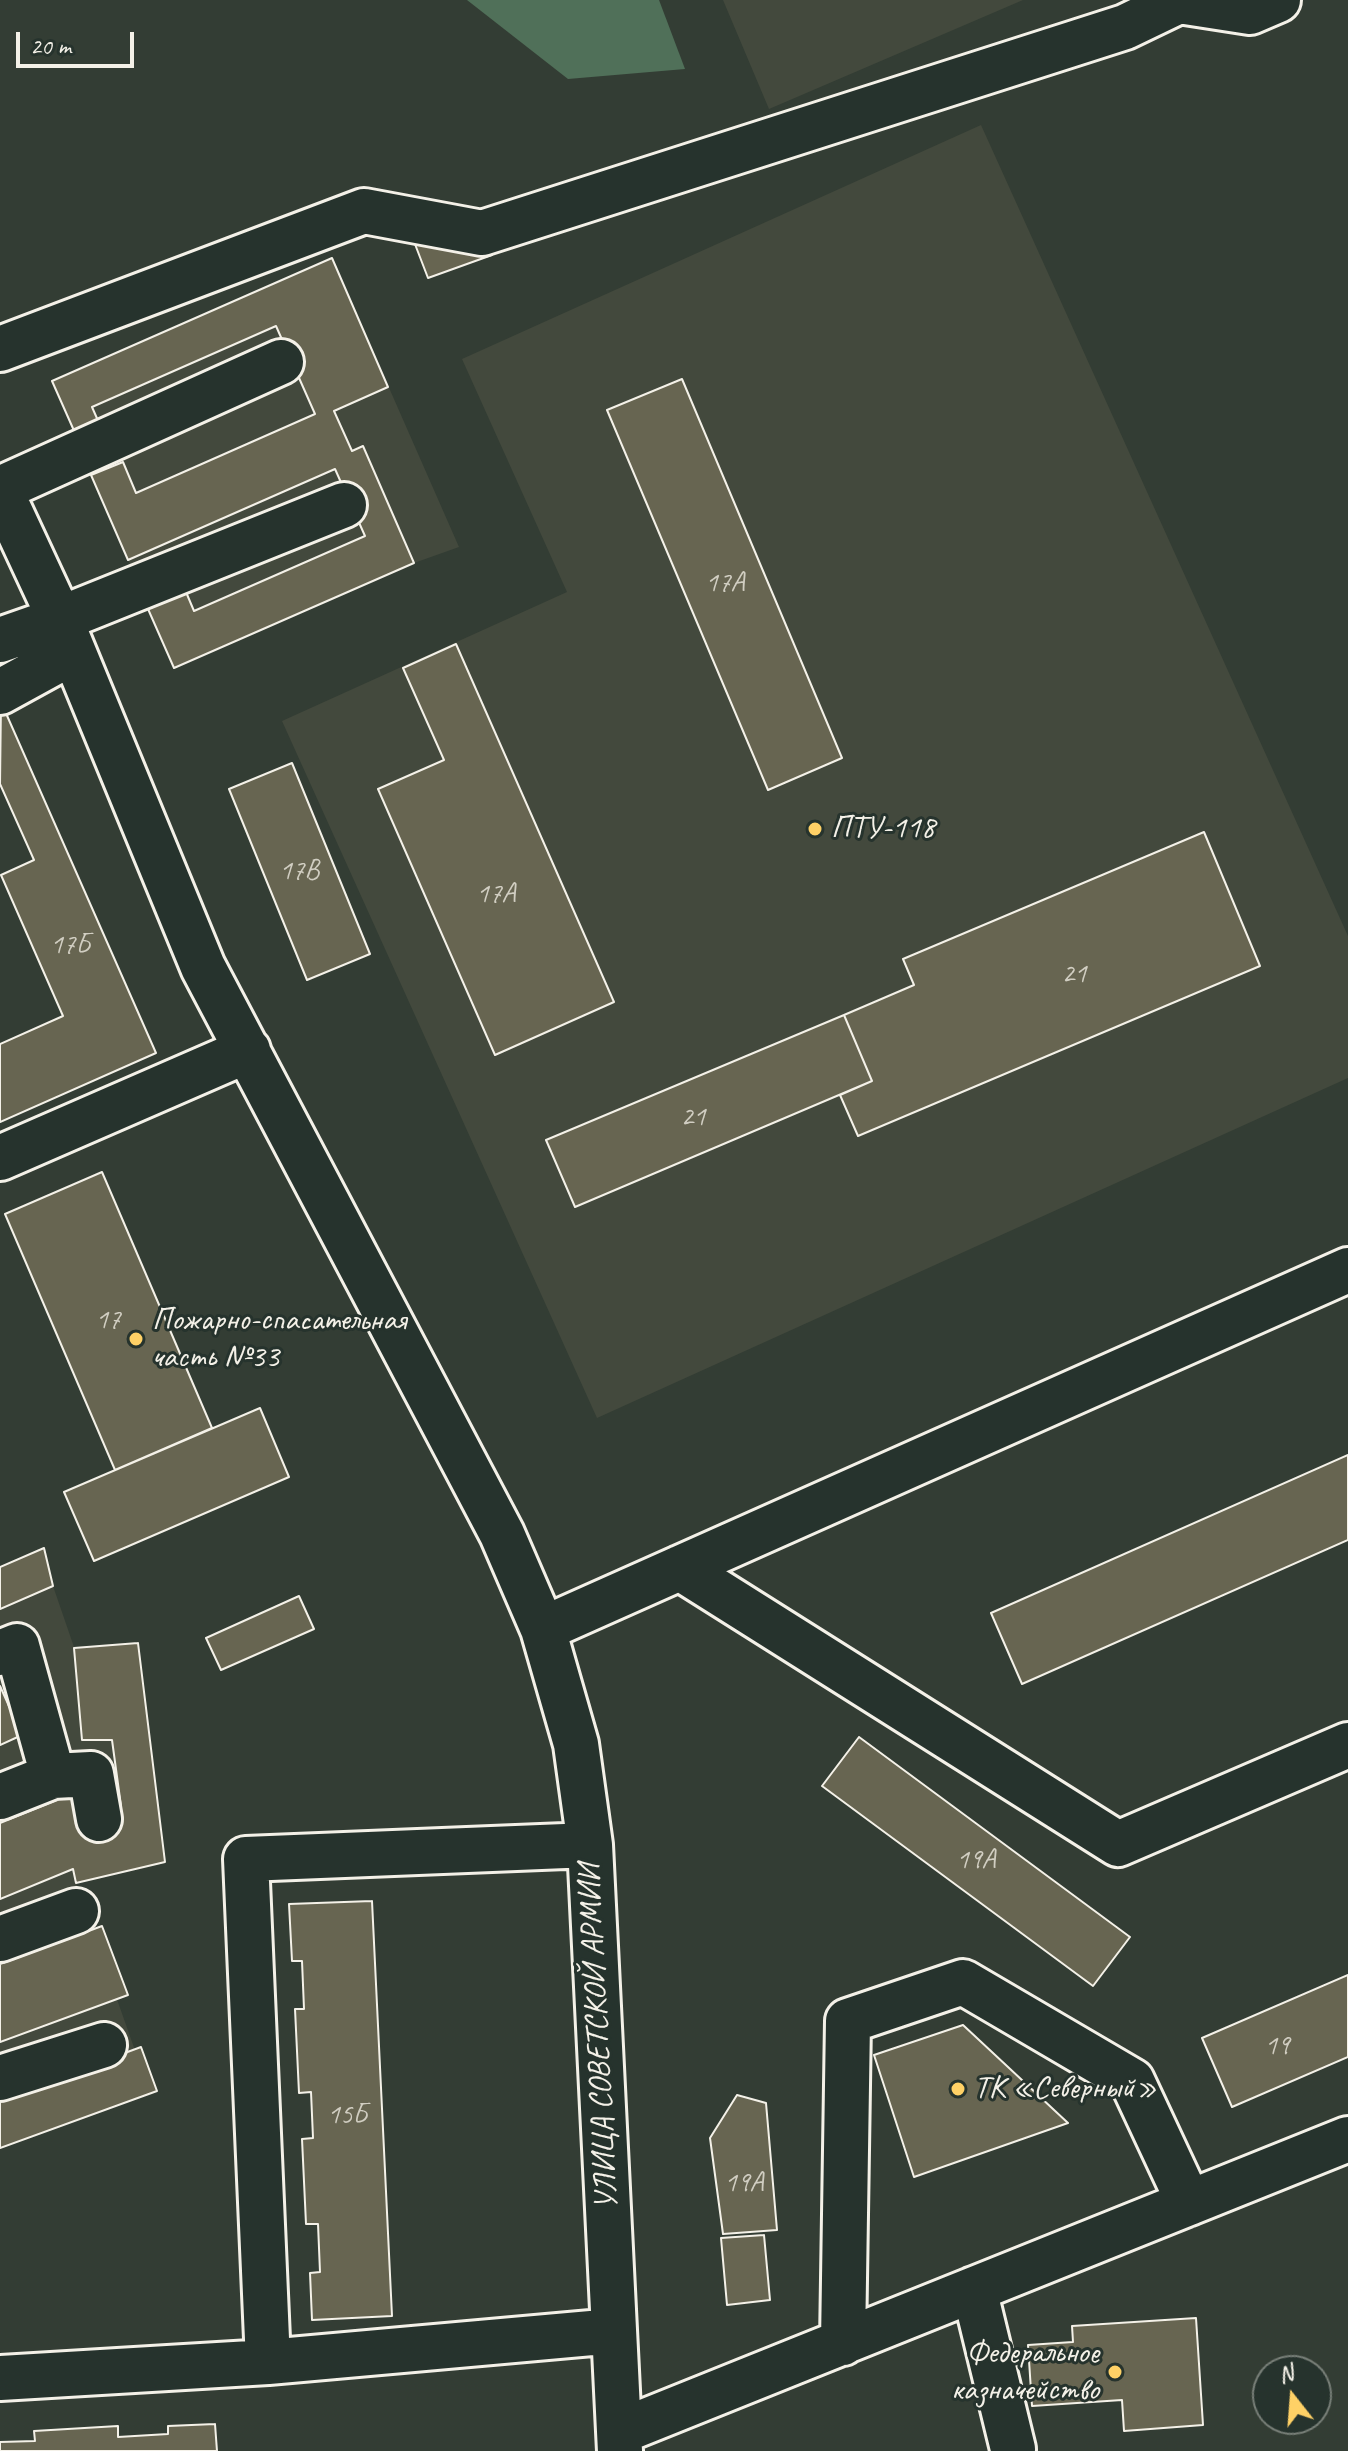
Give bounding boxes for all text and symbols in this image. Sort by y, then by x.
scale bar [20,16,138,66]
text: 20 m [30,31,71,61]
house number: 17А [705,567,745,601]
place label: ПТУ-118 [831,810,935,848]
marker: ПТУ-118 [806,820,824,838]
house number: 17В [279,855,319,889]
house number: 17А [476,878,516,912]
house number: 17Б [50,929,90,963]
house number: 21 [1061,958,1087,992]
house number: 21 [680,1101,706,1135]
place label: Пожарно-спасательная часть №33 [152,1302,406,1377]
house number: 17 [95,1304,121,1338]
marker: Пожарно-спасательная часть №33 [127,1330,145,1348]
house number: 19А [956,1844,996,1878]
street label: УЛИЦА СОВЕТСКОЙ АРМИИ [571,1863,627,2211]
house number: 19 [1264,2030,1290,2064]
place label: ТК «Северный» [974,2070,1157,2108]
marker: ТК «Северный» [949,2080,967,2098]
house number: 15Б [327,2099,367,2133]
house number: 19А [724,2167,764,2201]
place label: Федеральное казначейство [951,2335,1099,2410]
north arrow [1252,2355,1332,2435]
text: N [1275,2359,1296,2389]
marker: Федеральное казначейство [1106,2363,1124,2381]

